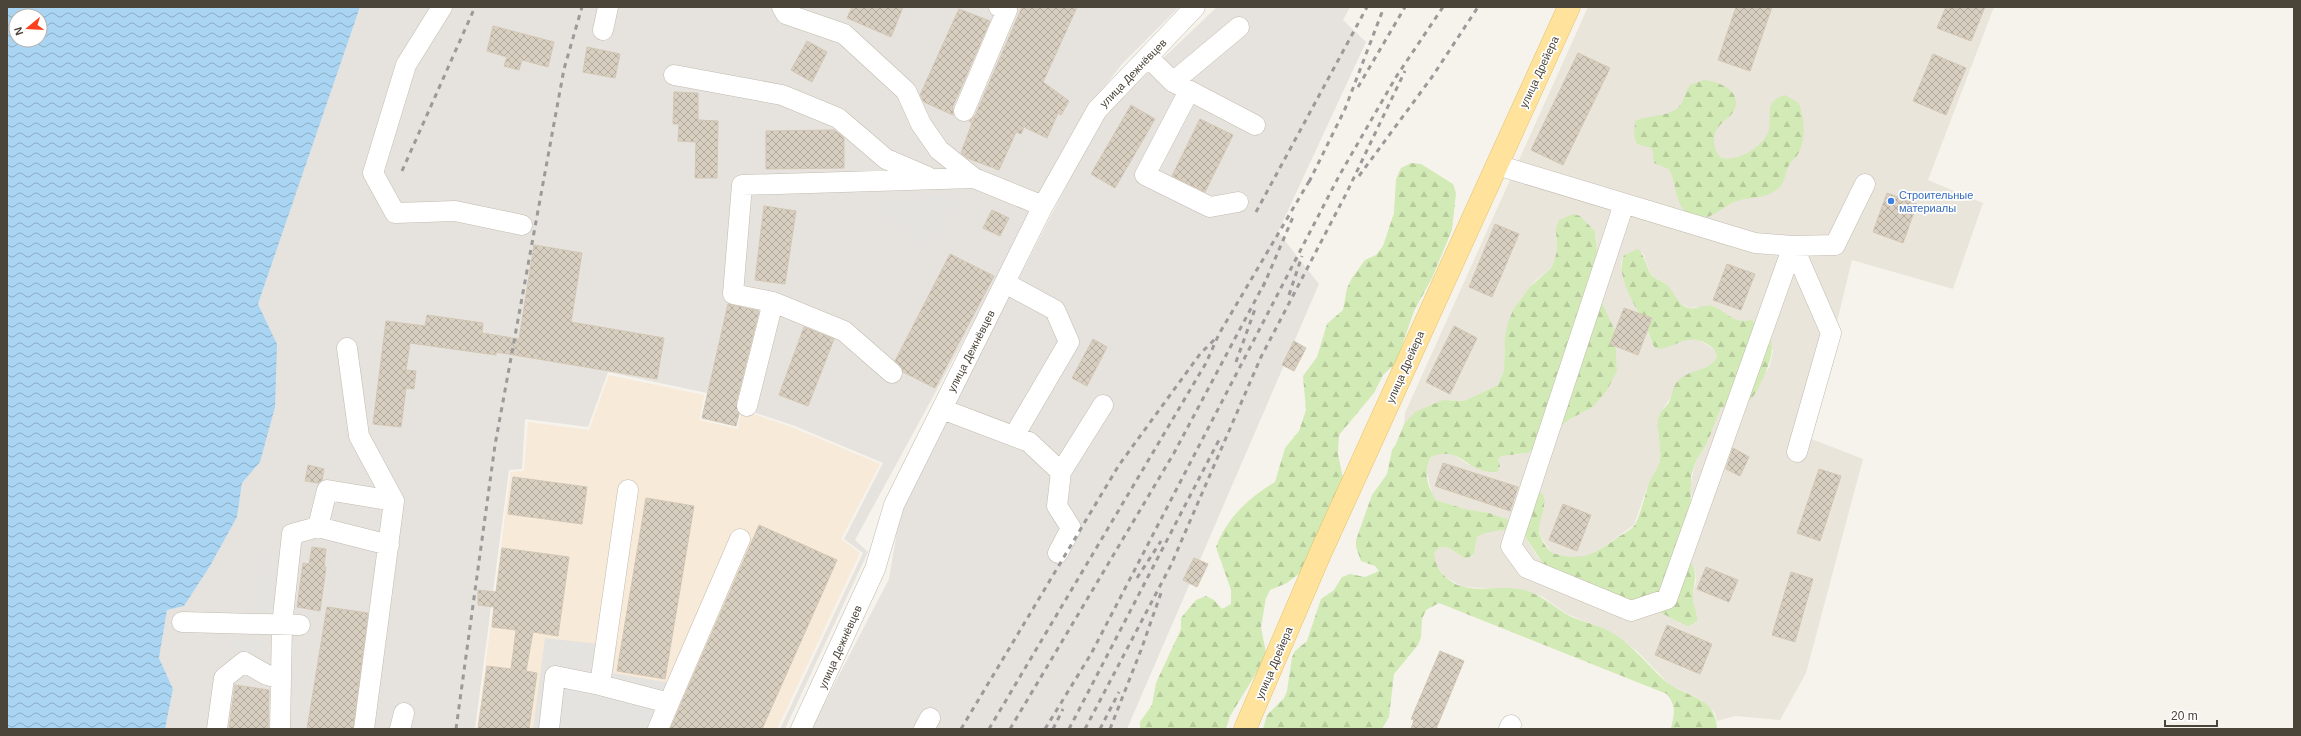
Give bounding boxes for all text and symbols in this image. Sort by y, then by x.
north arrow [8,8,48,48]
text: N [12,25,25,37]
street label: улица Дрейера [1517,34,1561,110]
street label: улица Дежнёвцев [1097,36,1169,110]
place label: Строительные материалы [1899,189,1973,214]
marker: Строительные материалы [1886,196,1896,206]
street label: улица Дежнёвцев [945,308,997,394]
street label: улица Дрейера [1384,328,1427,405]
street label: улица Дежнёвцев [816,603,864,691]
street label: улица Дрейера [1253,624,1295,701]
scale bar [2165,702,2217,728]
text: 20 m [2171,709,2198,723]

